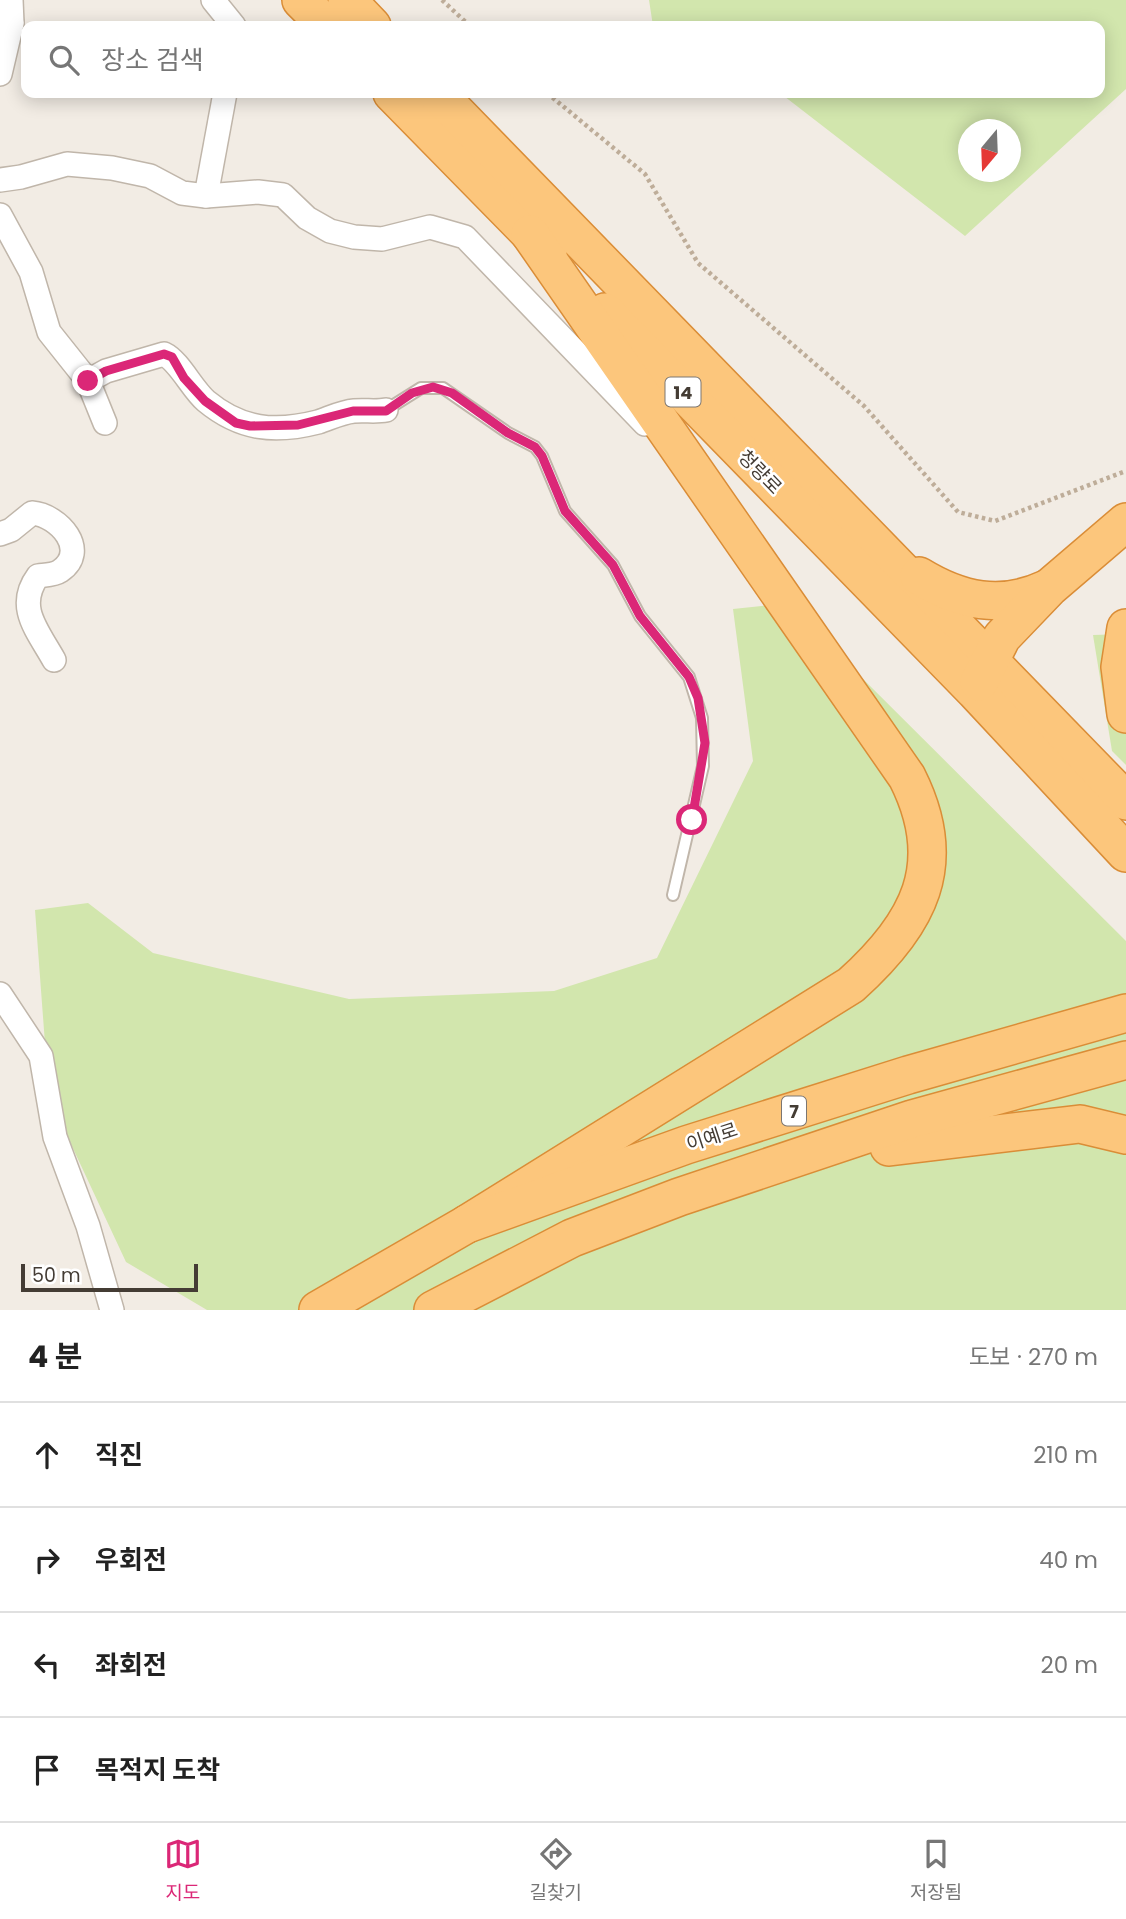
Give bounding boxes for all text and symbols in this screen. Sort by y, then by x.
search box [21,21,1105,98]
icon: search [45,41,83,79]
text: 장소 검색 [101,42,204,78]
north arrow [958,119,1021,182]
route end [72,365,103,396]
road number: 14 [666,378,700,406]
street label: 청량로 [732,444,788,500]
route start [676,804,707,835]
road number: 7 [782,1096,806,1126]
street label: 이예로 [683,1116,741,1158]
scale bar [21,1261,198,1293]
text: 50 m [32,1262,81,1289]
text: 4 분 [28,1335,82,1378]
text: 도보 · 270 m [968,1341,1098,1373]
icon: ahead [28,1436,66,1474]
text: 직진 [95,1437,143,1473]
text: 210 m [1033,1439,1098,1471]
icon: right [28,1541,66,1579]
text: 우회전 [95,1542,167,1578]
text: 40 m [1039,1544,1098,1576]
icon: left [28,1646,66,1684]
text: 좌회전 [95,1647,167,1683]
text: 20 m [1040,1649,1098,1681]
icon: arrive [28,1751,66,1789]
text: 목적지 도착 [95,1752,220,1788]
tab: 지도 [164,1835,202,1907]
tab: 길찾기 [530,1835,582,1907]
tab: 저장됨 [910,1835,962,1907]

